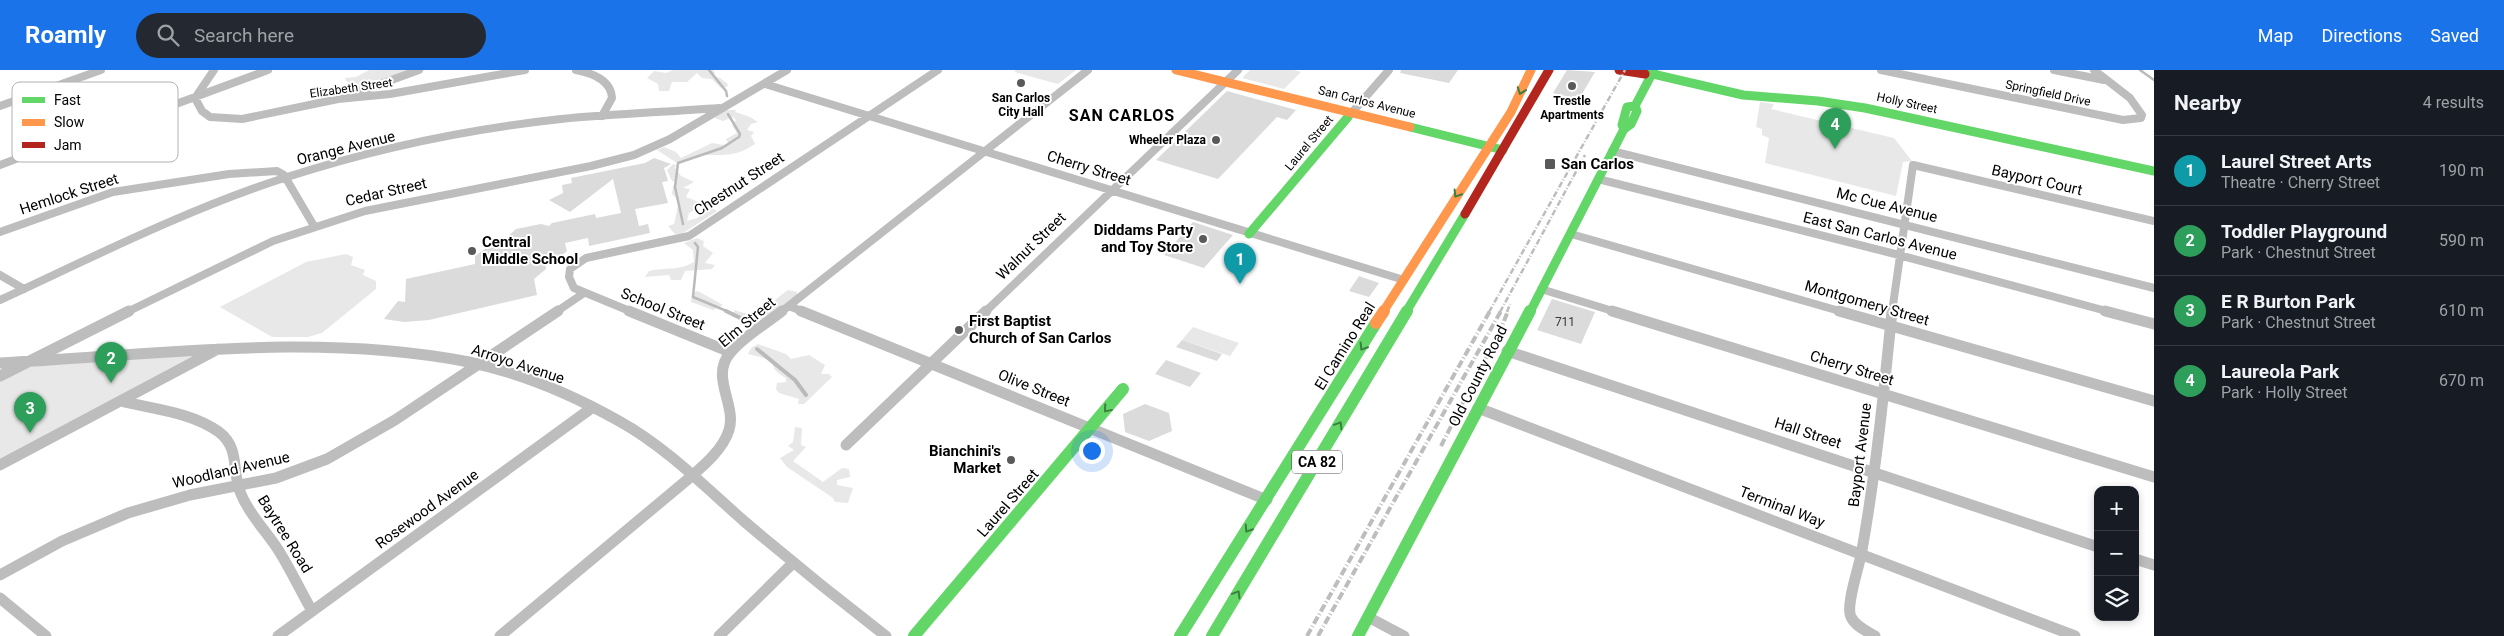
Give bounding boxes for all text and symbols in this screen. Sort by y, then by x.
search box [136,13,486,58]
text: Roamly [25,21,106,49]
icon: search [154,21,182,49]
text: Search here [194,24,294,47]
text: Map [2258,25,2293,46]
text: Directions [2321,25,2402,46]
text: Saved [2430,25,2479,46]
street label: Elizabeth Street [309,75,393,101]
marker: San Carlos City Hall [1015,77,1027,89]
street label: Springfield Drive [2004,77,2092,109]
marker: Trestle Apartments [1566,80,1578,92]
legend [12,82,178,162]
street label: San Carlos Avenue [1317,83,1417,121]
one-way arrow [1517,86,1527,95]
street label: Holly Street [1875,90,1939,116]
place label: San Carlos City Hall [992,91,1050,119]
text: Nearby [2174,91,2241,115]
text: Fast [54,92,81,108]
text: 4 results [2423,93,2484,112]
place label: Trestle Apartments [1540,94,1604,122]
district label: SAN CARLOS [1069,106,1175,125]
pin: 4 [1819,108,1851,149]
street label: Laurel Street [1282,113,1336,173]
text: Slow [54,114,85,130]
street label: Orange Avenue [295,127,397,169]
place label: Wheeler Plaza [1129,133,1207,147]
marker: Wheeler Plaza [1210,134,1222,146]
text: Jam [54,137,82,153]
street label: Cherry Street [1045,147,1133,189]
street label: Chestnut Street [691,148,787,220]
text: Laurel Street Arts [2221,150,2372,173]
place label: San Carlos [1561,155,1634,173]
marker: San Carlos [1543,157,1557,171]
street label: Bayport Court [1990,161,2084,199]
text: 1 [2185,161,2195,180]
text: 190 m [2439,161,2484,180]
street label: Hemlock Street [17,170,121,218]
text: Theatre · Cherry Street [2221,173,2380,192]
street label: Cedar Street [344,174,428,210]
street label: Mc Cue Avenue [1835,184,1939,226]
one-way arrow [1454,189,1464,198]
street label: Walnut Street [993,208,1070,284]
street label: East San Carlos Avenue [1801,208,1959,264]
text: Toddler Playground [2221,220,2387,243]
place label: Diddams Party and Toy Store [1094,221,1193,256]
text: 2 [2185,231,2195,250]
text: 590 m [2439,231,2484,250]
place label: Central Middle School [482,233,578,268]
marker: Diddams Party and Toy Store [1197,233,1209,245]
pin: 1 [1224,243,1256,284]
text: Park · Chestnut Street [2221,243,2376,262]
marker: Central Middle School [466,245,478,257]
street label: Montgomery Street [1803,277,1931,329]
street label: School Street [618,284,708,334]
text: E R Burton Park [2221,290,2355,313]
street label: Elm Street [715,293,779,351]
street label: El Camino Real [1311,299,1379,393]
text: 3 [2185,301,2195,320]
text: 610 m [2439,301,2484,320]
place label: First Baptist Church of San Carlos [969,312,1112,347]
text: Park · Chestnut Street [2221,313,2376,332]
house number: 711 [1555,315,1575,329]
street label: Old County Road [1445,322,1511,430]
marker: First Baptist Church of San Carlos [953,324,965,336]
street label: Arroyo Avenue [469,341,567,387]
pin: 2 [95,342,127,383]
one-way arrow [1359,342,1369,351]
street label: Cherry Street [1808,347,1896,389]
text: Laureola Park [2221,360,2339,383]
street label: Olive Street [995,365,1073,411]
text: 4 [2185,371,2195,390]
text: 670 m [2439,371,2484,390]
text: Park · Holly Street [2221,383,2347,402]
pin: 3 [14,392,46,433]
street label: Bayport Avenue [1845,402,1875,508]
one-way arrow [1104,403,1113,412]
street label: Hall Street [1772,414,1844,452]
one-way arrow [1332,421,1342,430]
your location [1079,438,1105,464]
place label: Bianchini's Market [929,442,1001,477]
street label: Woodland Avenue [171,448,292,492]
road number: CA 82 [1292,451,1342,474]
marker: Bianchini's Market [1005,454,1017,466]
street label: Laurel Street [974,465,1043,541]
street label: Rosewood Avenue [372,466,482,552]
street label: Terminal Way [1737,482,1827,532]
map controls [2094,486,2139,621]
button: + [2094,486,2139,531]
street label: Baytree Road [254,492,316,576]
one-way arrow [1245,524,1254,533]
button: − [2094,531,2139,576]
button: layers [2094,576,2139,621]
one-way arrow [1231,591,1241,600]

